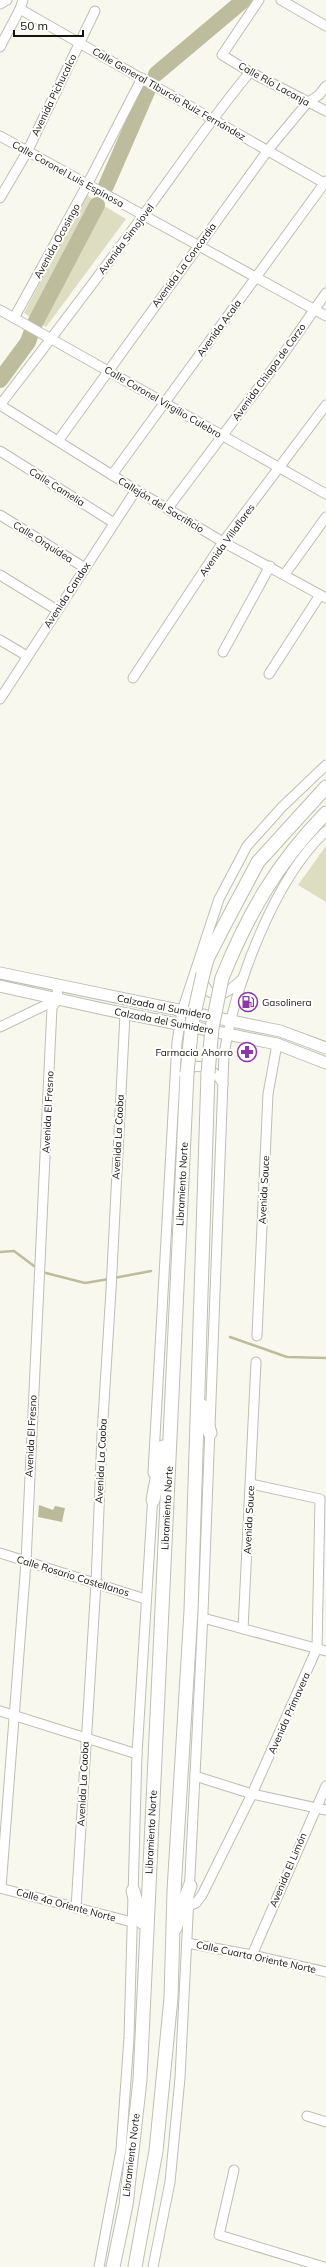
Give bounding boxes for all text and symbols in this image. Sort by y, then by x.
scale bar [14,12,83,38]
text: 50 m [20,18,48,33]
street label: Calle General Tiburcio Ruiz Fernández [90,45,248,143]
street label: Avenida Pichucalco [28,51,80,138]
street label: Calle Río Lacanja [236,59,312,109]
street label: Calle Coronel Luis Espinosa [10,138,126,210]
street label: Avenida Ocosingo [31,201,83,281]
street label: Avenida Simojovel [95,201,157,277]
street label: Avenida La Concordia [149,220,219,310]
street label: Avenida Acala [194,297,244,359]
street label: Avenida Chiapa de Corzo [229,321,309,423]
street label: Calle Coronel Virgilio Culebro [102,363,224,441]
street label: Calle Camelia [27,465,87,509]
street label: Callejón del Sacrificio [116,474,207,536]
street label: Avenida Villaflores [196,501,258,579]
street label: Calle Orquídea [11,518,75,566]
street label: Avenida Candox [41,559,94,630]
street label: Calzada al Sumidero [116,991,212,1023]
fuel station icon: Gasolinera [237,991,259,1013]
place label: Gasolinera [262,996,312,1009]
street label: Calzada del Sumidero [113,1005,215,1037]
pharmacy icon: Farmacia Ahorro [236,1041,258,1063]
place label: Farmacia Ahorro [155,1046,233,1059]
street label: Avenida El Fresno [39,1070,57,1154]
street label: Avenida La Caoba [109,1094,127,1180]
street label: Libramiento Norte [173,1142,191,1226]
street label: Avenida Sauce [256,1155,272,1225]
street label: Avenida El Fresno [22,1394,40,1478]
street label: Avenida La Caoba [92,1418,110,1504]
street label: Libramiento Norte [158,1466,176,1550]
street label: Avenida Sauce [241,1485,257,1555]
street label: Calle Rosario Castellanos [15,1553,131,1599]
street label: Avenida Primavera [265,1670,313,1756]
street label: Avenida La Caoba [74,1741,92,1827]
street label: Libramiento Norte [142,1790,160,1874]
street label: Avenida El Limón [266,1831,310,1909]
street label: Calle 4a Oriente Norte [15,1885,117,1925]
street label: Calle Cuarta Oriente Norte [195,1938,317,1976]
street label: Libramiento Norte [119,2113,143,2197]

